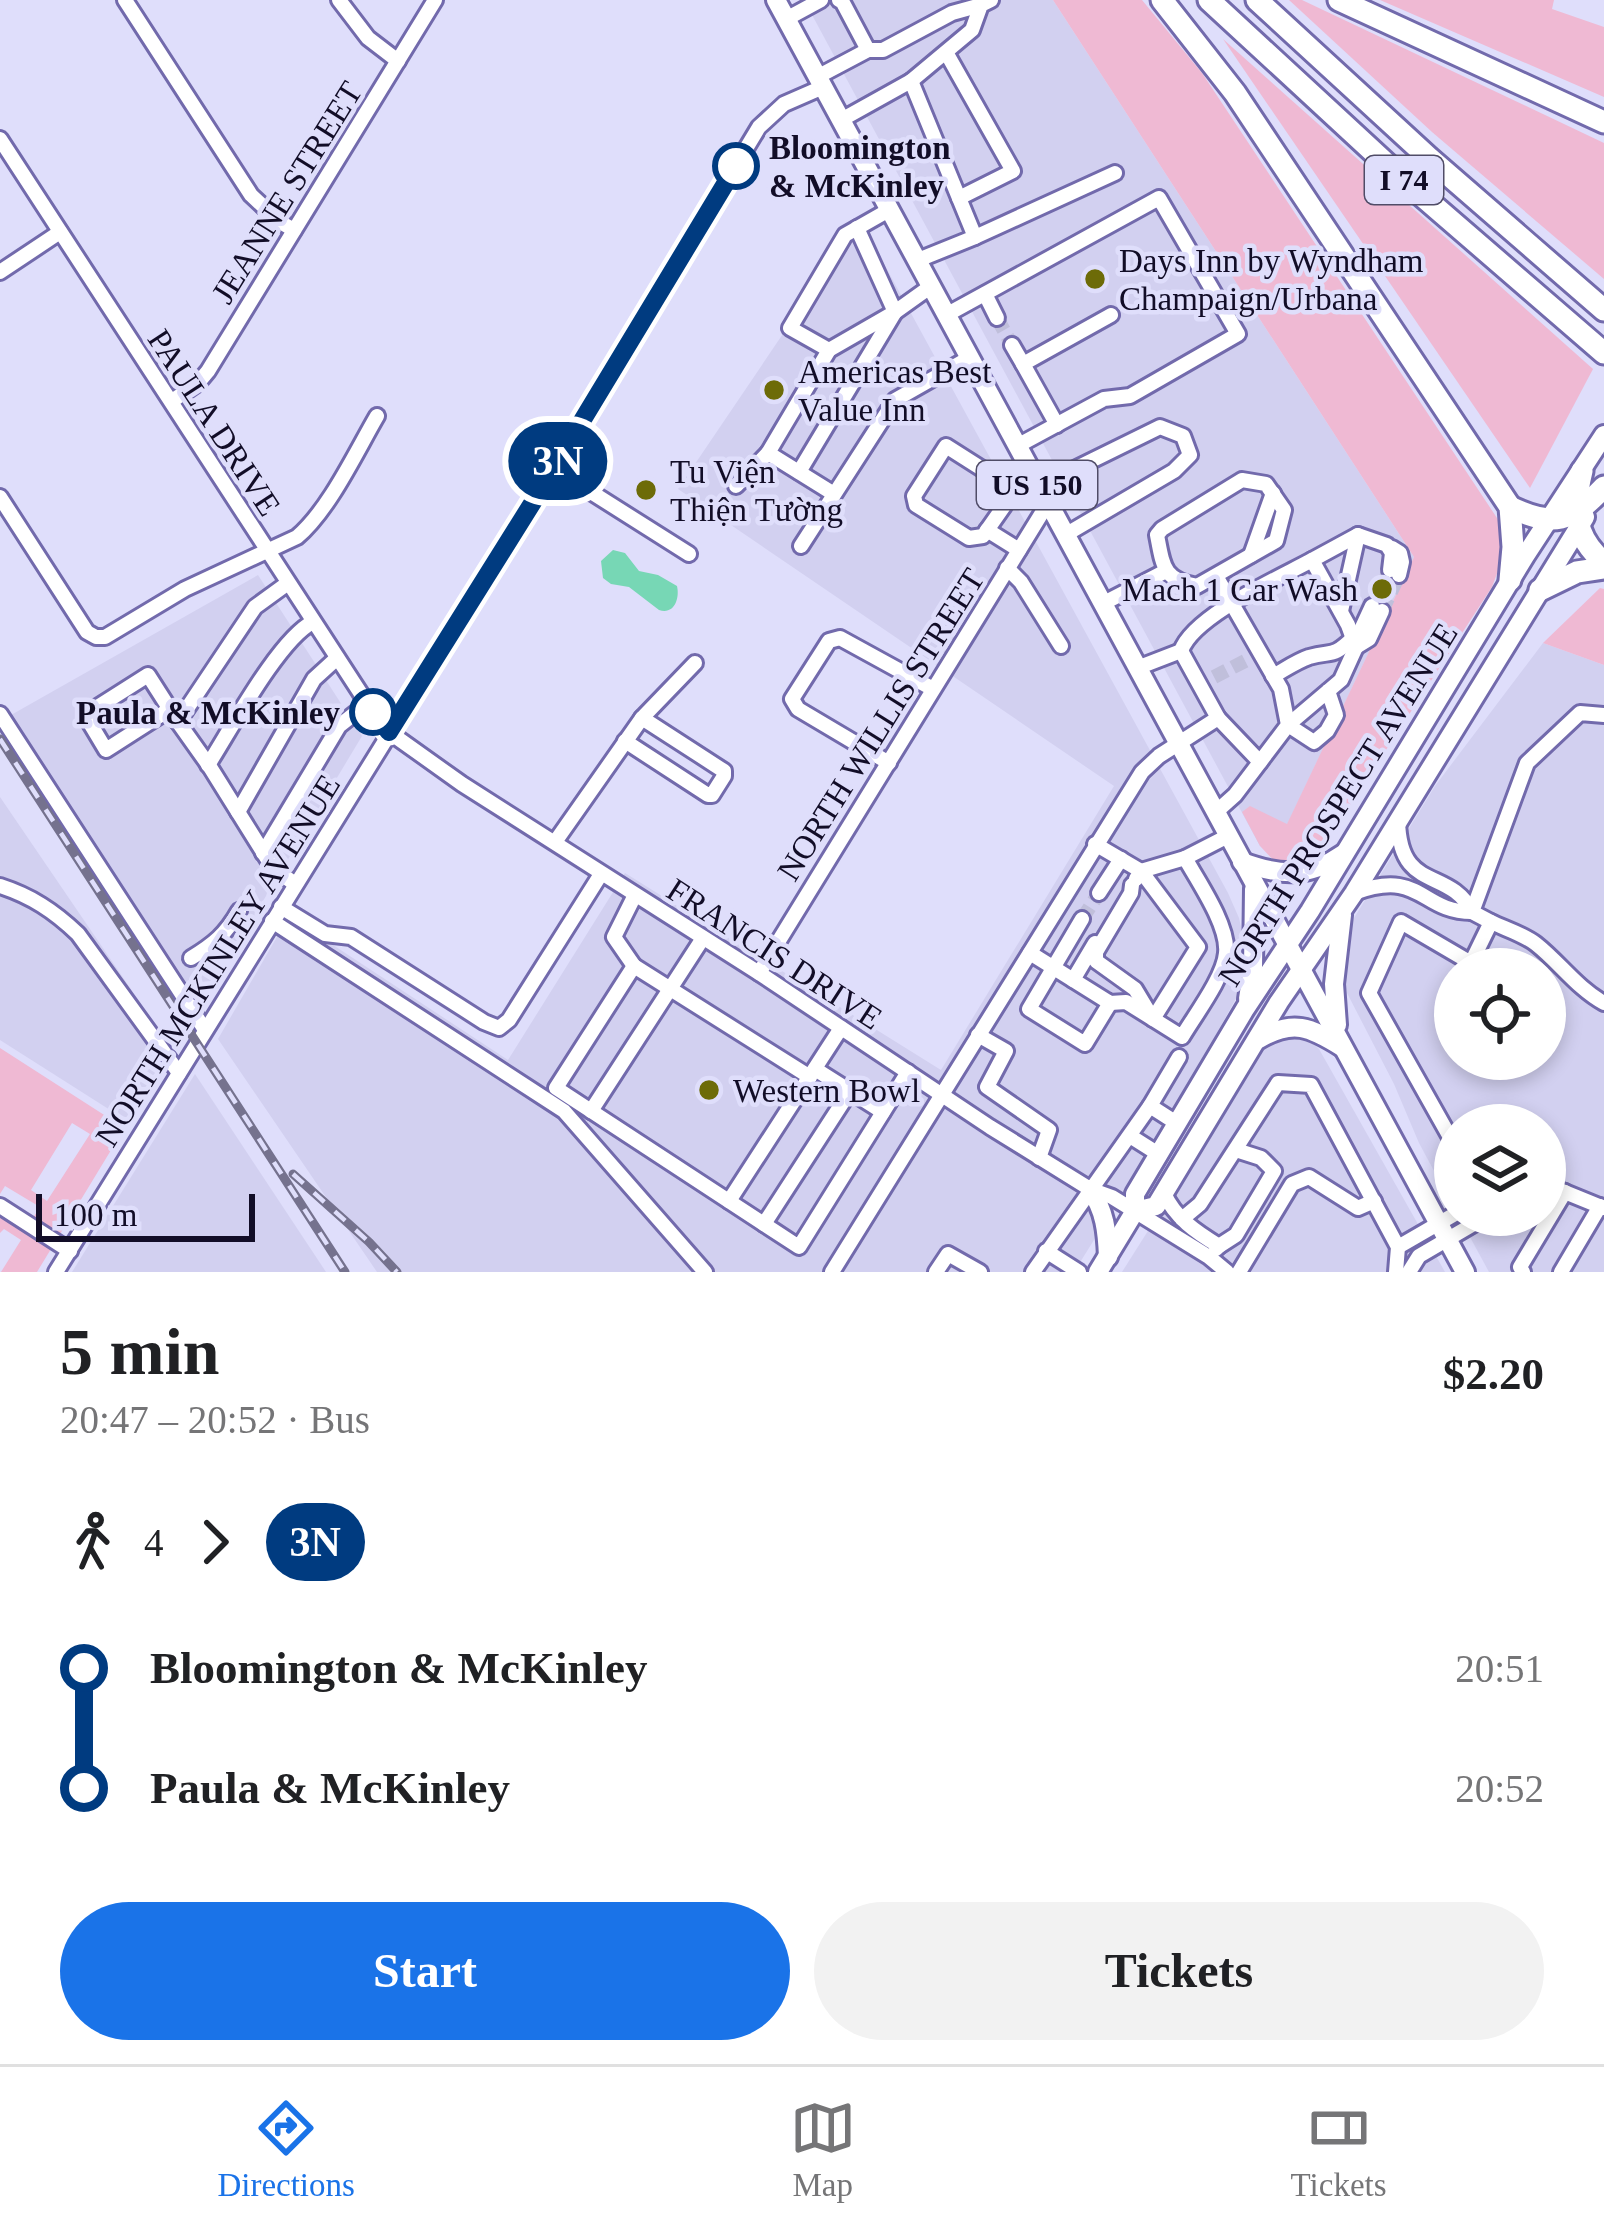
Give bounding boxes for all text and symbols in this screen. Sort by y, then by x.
street label: JEANNE STREET [204,75,369,310]
place label: Bloomington & McKinley [769,130,951,204]
marker: Bloomington & McKinley [714,144,758,188]
road number: I 74 [1365,156,1443,204]
place label: Days Inn by Wyndham Champaign/Urbana [1119,243,1424,317]
marker: Days Inn by Wyndham Champaign/Urbana [1082,266,1108,292]
street label: PAULA DRIVE [141,323,288,522]
place label: Americas Best Value Inn [798,354,991,428]
marker: Americas Best Value Inn [761,377,787,403]
line badge: 3N [504,422,612,500]
text: 3N [532,438,584,484]
place label: Tu Viện Thiện Tường [670,454,843,528]
road number: US 150 [977,461,1097,509]
marker: Tu Viện Thiện Tường [633,477,659,503]
street label: NORTH WILLIS STREET [770,562,992,887]
place label: Mach 1 Car Wash [1122,572,1358,608]
marker: Mach 1 Car Wash [1369,576,1395,602]
street label: NORTH PROSPECT AVENUE [1211,617,1464,992]
marker: Paula & McKinley [351,690,395,734]
place label: Paula & McKinley [76,695,340,731]
street label: NORTH MCKINLEY AVENUE [88,768,347,1153]
street label: FRANCIS DRIVE [660,871,888,1037]
map controls [1434,948,1566,1236]
button: locate [1434,948,1566,1080]
place label: Western Bowl [733,1073,920,1109]
marker: Western Bowl [696,1077,722,1103]
button: layers [1434,1104,1566,1236]
scale bar [36,1188,255,1241]
text: 100 m [54,1197,137,1233]
text: 5 min [60,1315,220,1388]
text: $2.20 [1443,1349,1544,1399]
text: 20:47 – 20:52 · Bus [60,1398,370,1441]
icon: walk [60,1509,126,1575]
icon: forward [182,1509,248,1575]
text: 3N [290,1519,341,1565]
text: 4 [144,1521,164,1564]
text: Bloomington & McKinley [150,1643,647,1693]
text: 20:51 [1455,1647,1544,1690]
text: Paula & McKinley [150,1763,510,1813]
text: 20:52 [1455,1767,1544,1810]
button: Start [60,1902,790,2040]
button: Tickets [814,1902,1544,2040]
tab: Directions [217,2095,355,2204]
tab: Map [790,2095,856,2204]
tab: Tickets [1291,2095,1387,2204]

